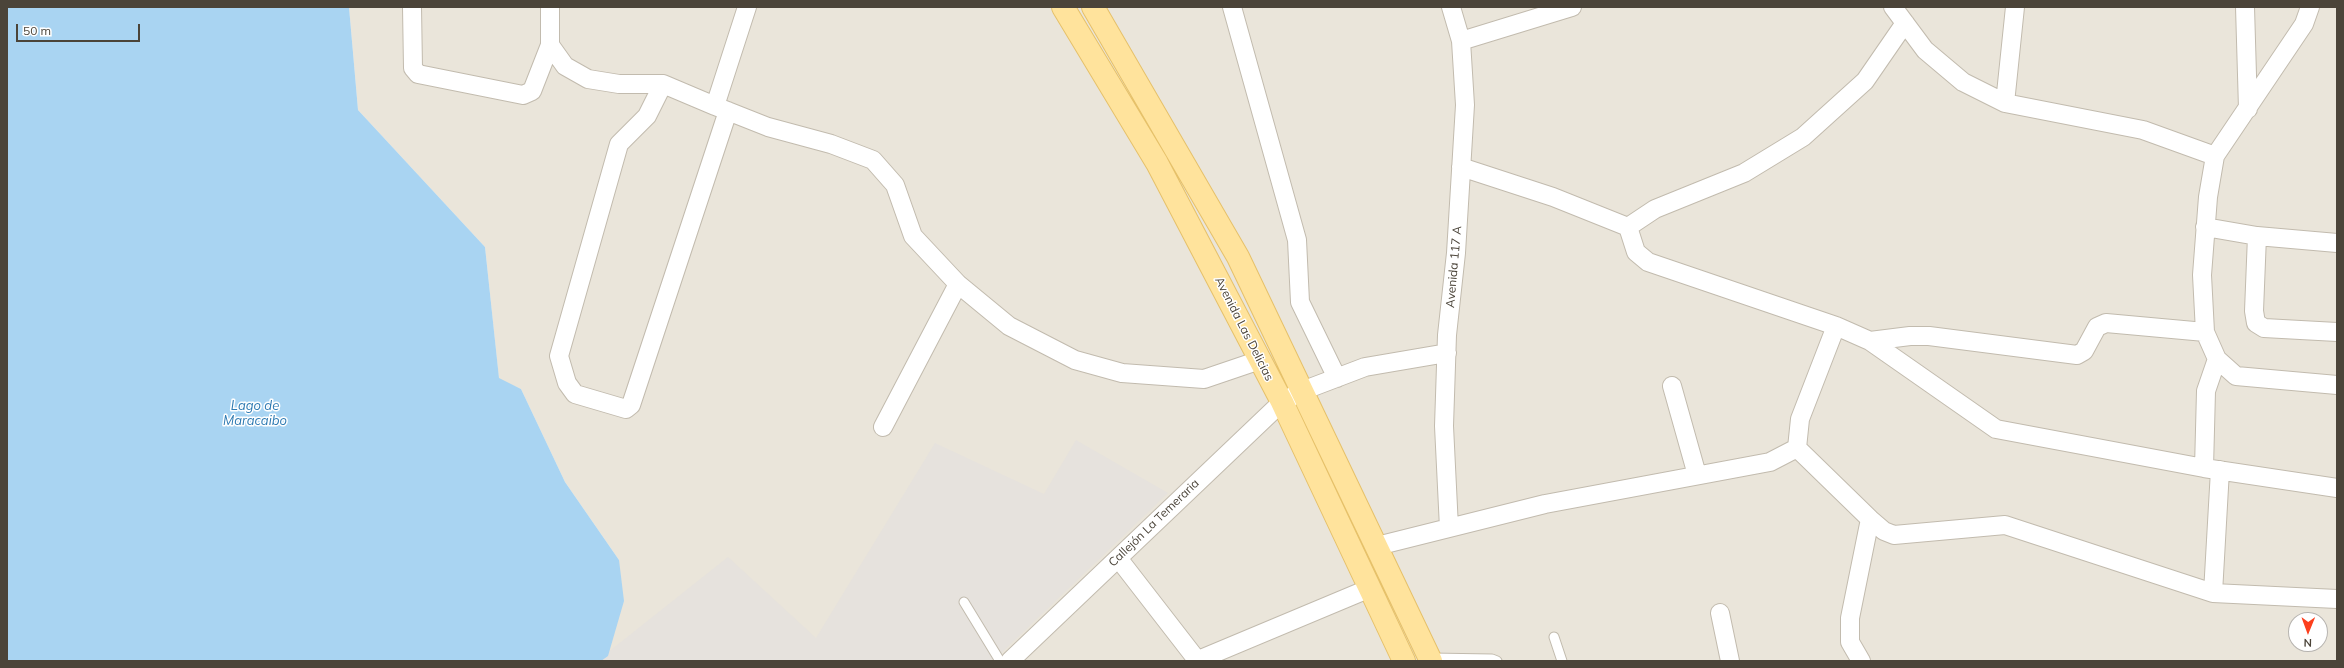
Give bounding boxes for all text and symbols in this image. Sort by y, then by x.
scale bar [18,16,142,42]
text: 50 m [23,23,51,38]
street label: Avenida 117 A [1443,225,1465,309]
street label: Avenida Las Delicias [1212,275,1276,383]
water label: Lago de Maracaibo [223,398,287,429]
street label: Callejón La Temeraria [1106,476,1202,570]
north arrow [2288,612,2328,652]
text: N [2304,636,2312,650]

